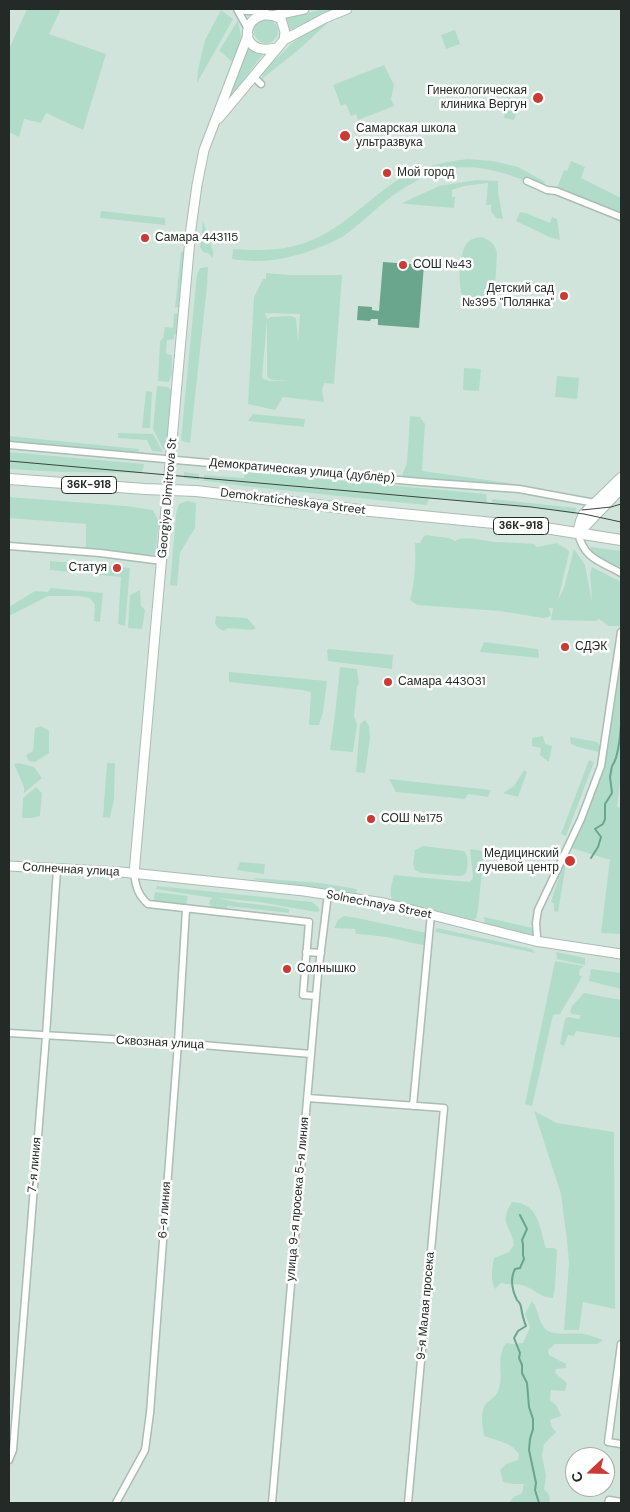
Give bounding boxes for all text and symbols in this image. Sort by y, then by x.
place label: Гинекологическая клиника Вергун [427,84,527,112]
marker: Гинекологическая клиника Вергун [531,91,545,105]
place label: Самарская школа ультразвука [356,122,456,150]
marker: Самарская школа ультразвука [338,129,352,143]
place label: Мой город [397,166,455,180]
marker: Мой город [381,167,393,179]
place label: Самара 443115 [155,231,238,245]
marker: Самара 443115 [139,232,151,244]
place label: СОШ №43 [413,258,472,272]
marker: СОШ №43 [397,259,409,271]
place label: Детский сад №395 "Полянка" [462,282,554,310]
marker: Детский сад №395 "Полянка" [558,290,570,302]
street label: Georgiya Dimitrova St [156,437,180,559]
street label: Демократическая улица (дублёр) [209,456,395,486]
road number: 36К-918 [62,476,116,494]
street label: Demokraticheskaya Street [220,486,366,518]
road number: 36К-918 [494,518,548,534]
place label: Статуя [69,561,107,575]
marker: Статуя [111,562,123,574]
place label: СДЭК [575,640,607,654]
marker: СДЭК [559,641,571,653]
place label: Самара 443031 [398,675,485,689]
marker: Самара 443031 [382,676,394,688]
place label: СОШ №175 [381,812,443,826]
marker: СОШ №175 [365,813,377,825]
place label: Медицинский лучевой центр [478,847,559,875]
marker: Медицинский лучевой центр [563,854,577,868]
street label: Солнечная улица [22,860,120,880]
street label: Solnechnaya Street [325,888,433,922]
place label: Солнышко [297,962,356,976]
marker: Солнышко [281,963,293,975]
street label: Сквозная улица [116,1034,204,1052]
street label: улица 9-я просека 5-я линия [284,1116,312,1282]
street label: 7-я линия [25,1137,45,1193]
street label: 6-я линия [156,1181,174,1239]
street label: 9-я Малая просека [414,1251,438,1361]
north arrow [565,1447,615,1497]
text: С [567,1469,587,1485]

